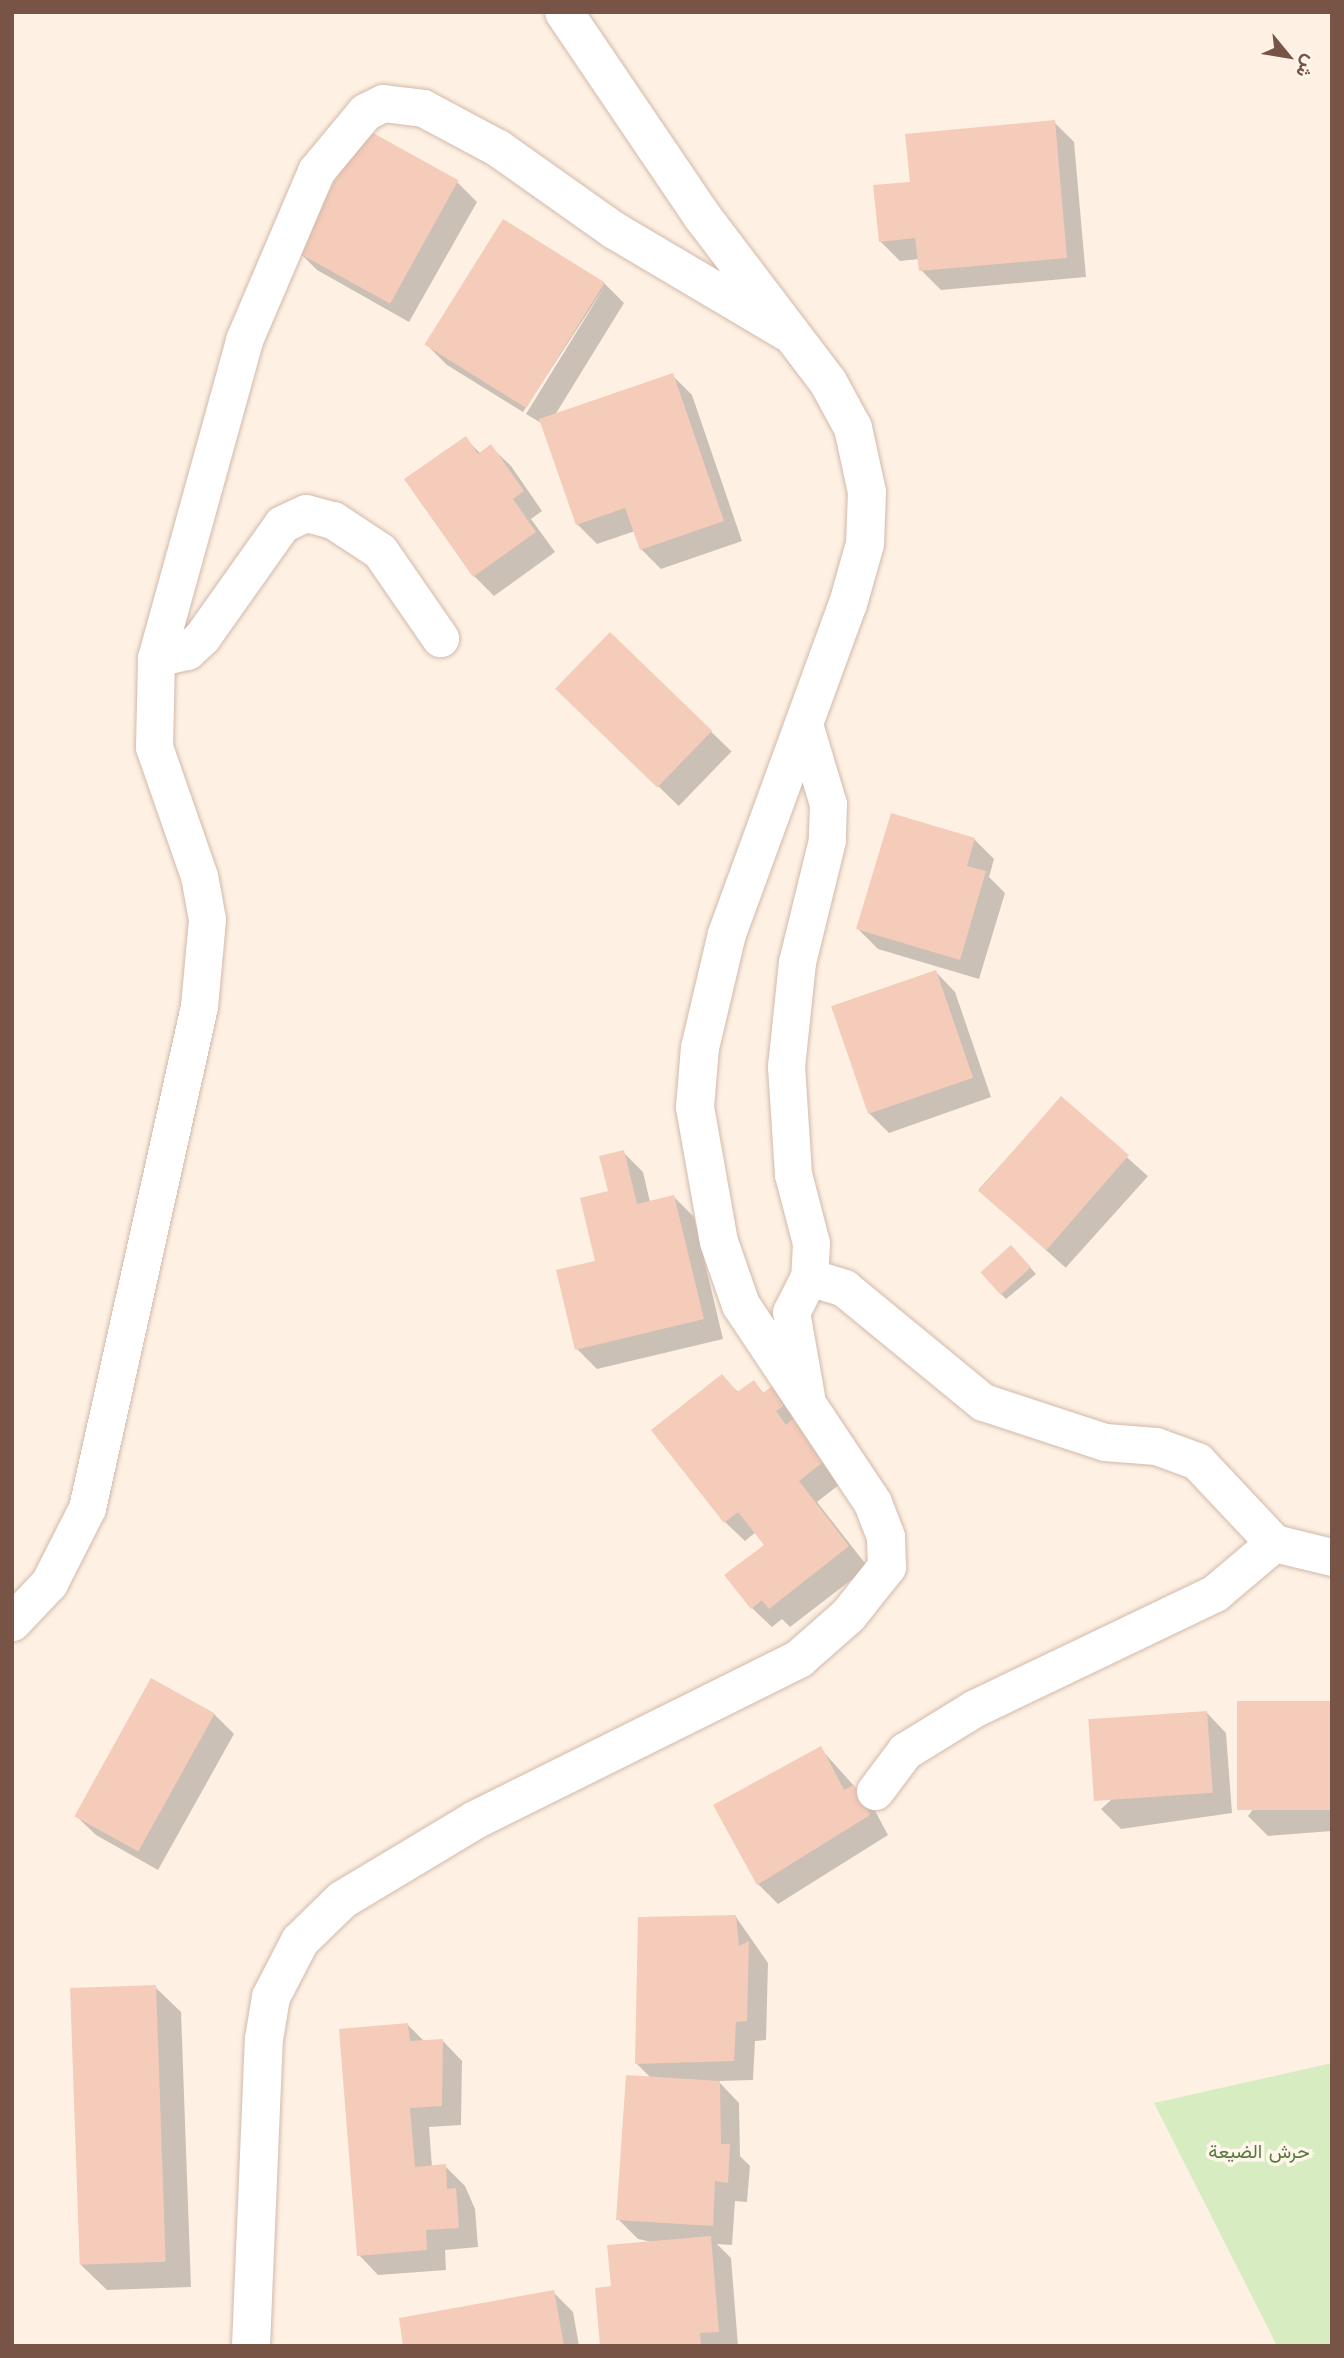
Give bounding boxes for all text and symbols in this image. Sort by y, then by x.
north arrow [1253,21,1323,91]
text: ش [1291,51,1322,82]
park label: حرش الضيعة [1208,2141,1310,2163]

